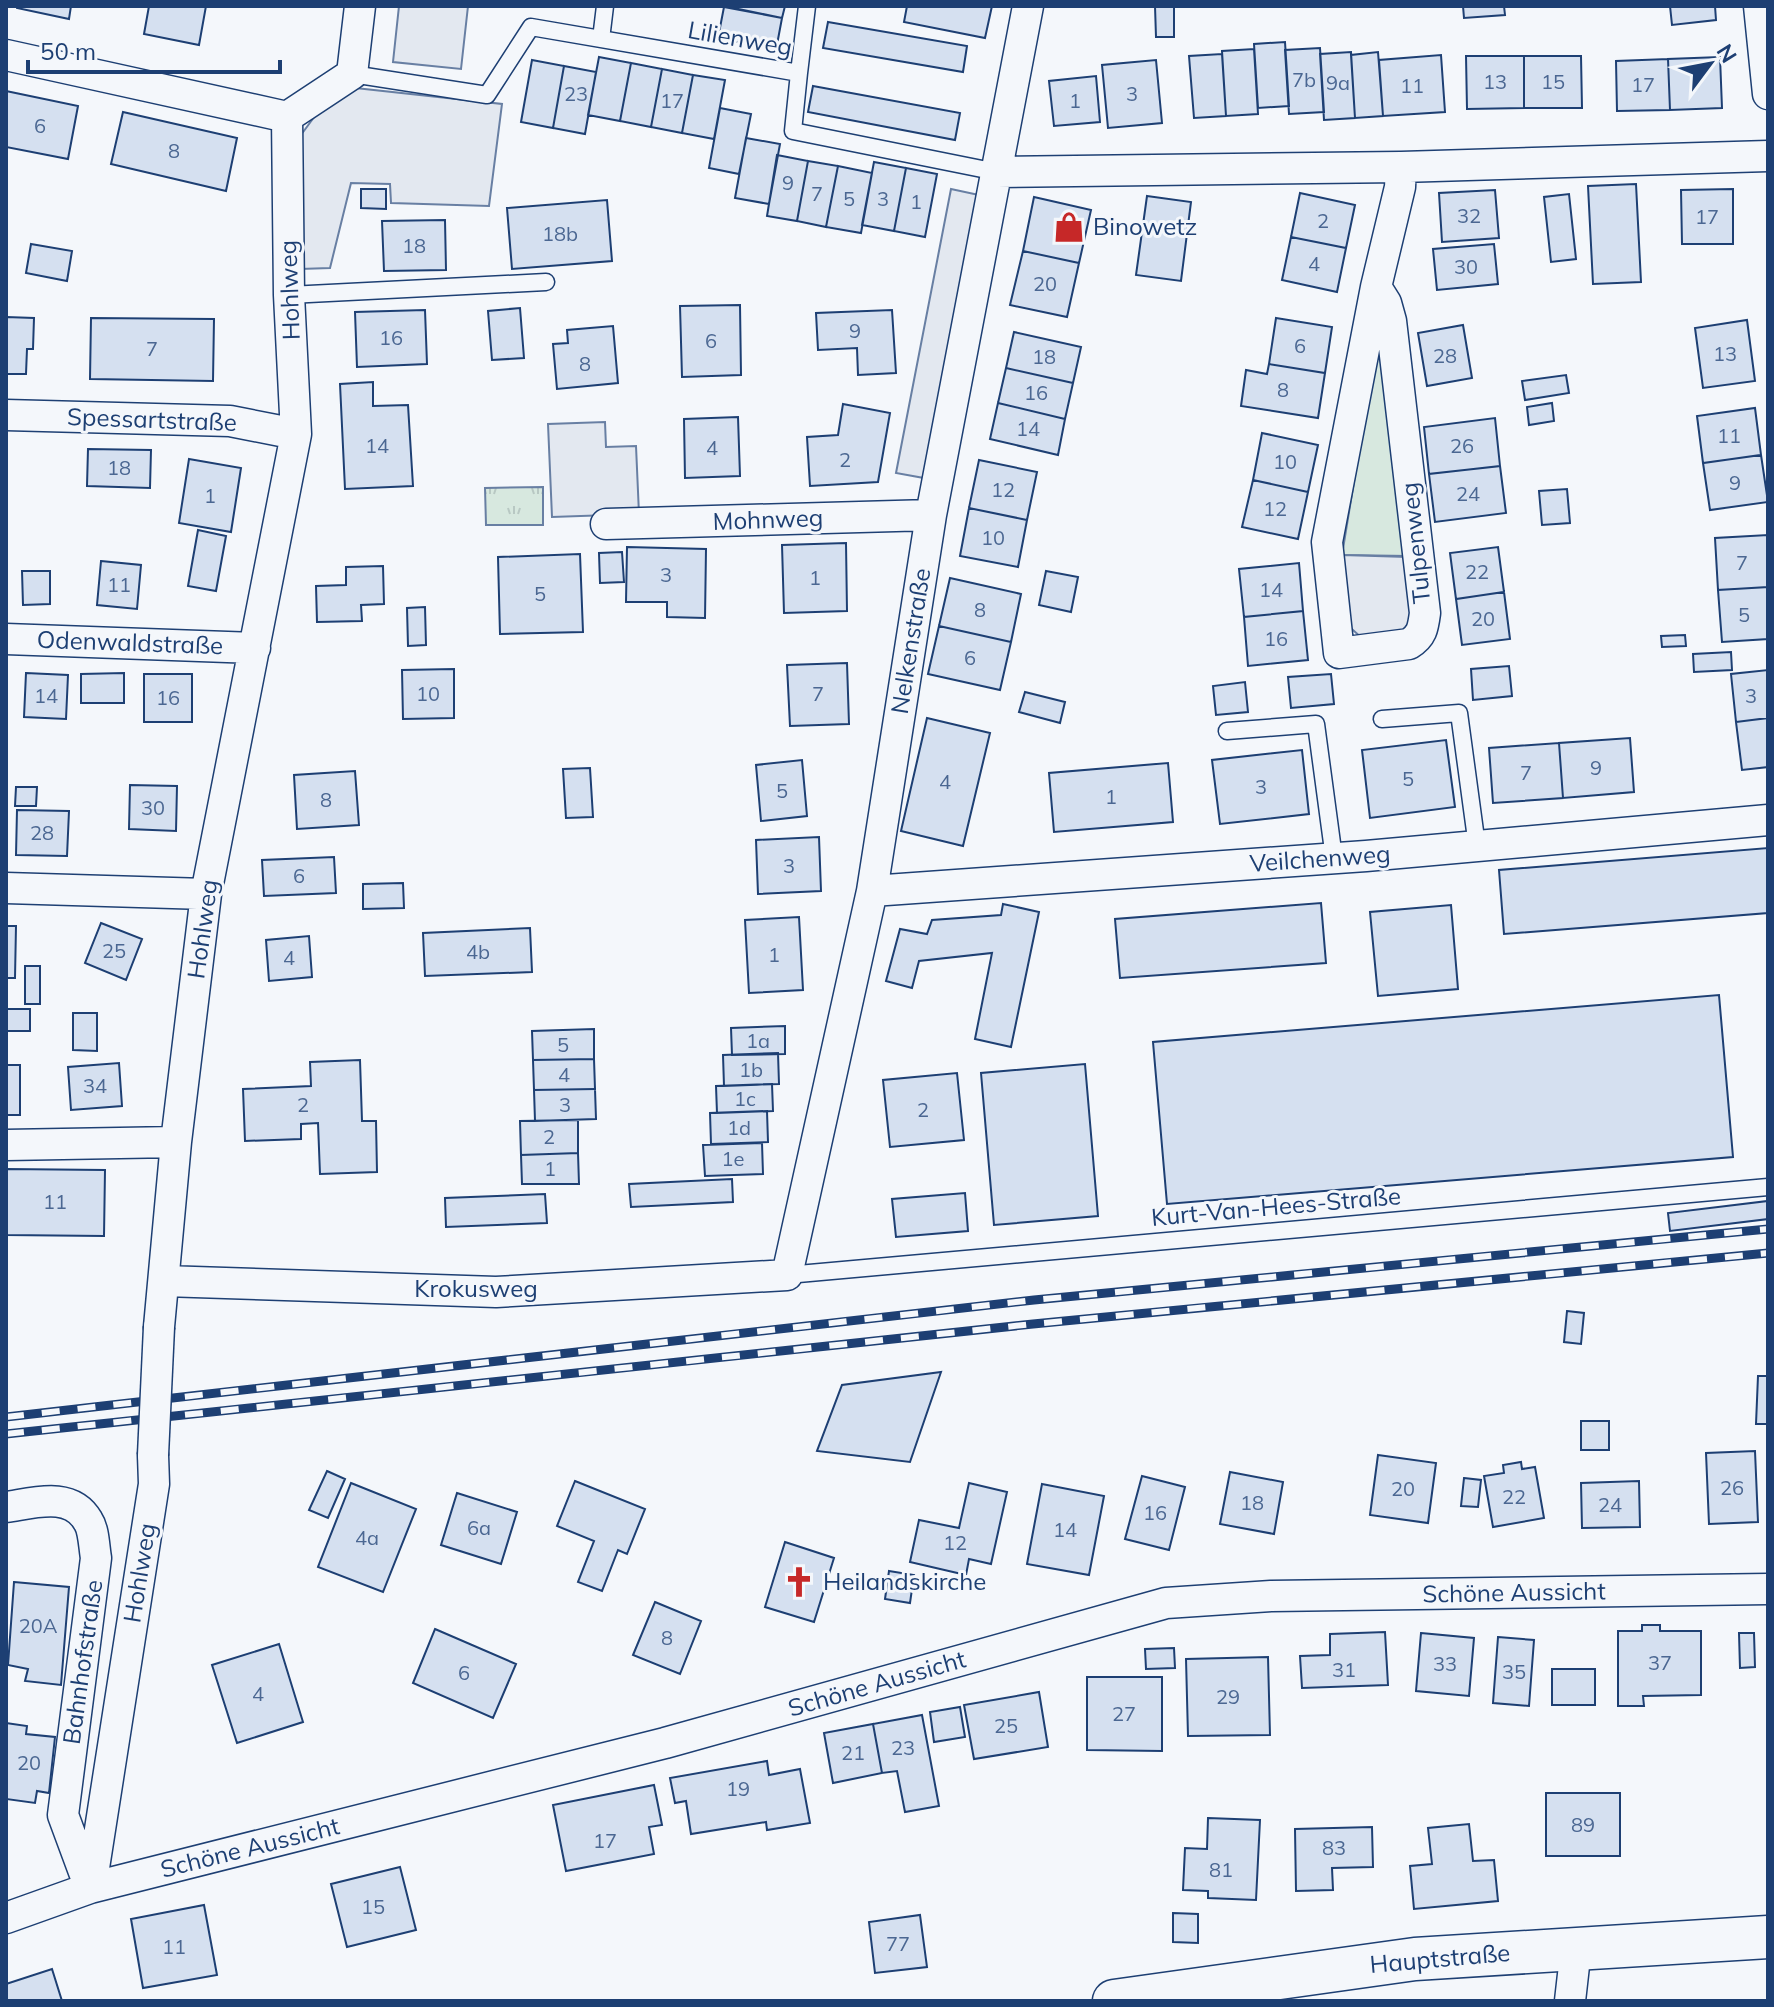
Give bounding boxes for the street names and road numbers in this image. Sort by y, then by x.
street label: Lilienweg [686,14,795,62]
street label: Hohlweg [272,240,306,341]
street label: Spessartstraße [67,401,237,437]
street label: Tulpenweg [1394,481,1436,605]
street label: Mohnweg [712,502,824,536]
street label: Nelkenstraße [884,566,936,716]
street label: Odenwaldstraße [36,624,224,660]
street label: Veilchenweg [1249,838,1391,878]
street label: Hohlweg [180,877,224,981]
street label: Kurt-Van-Hees-Straße [1150,1180,1402,1232]
street label: Krokusweg [414,1273,538,1303]
street label: Hohlweg [116,1521,162,1625]
street label: Schöne Aussicht [1422,1575,1606,1609]
street label: Bahnhofstraße [56,1578,108,1746]
street label: Schöne Aussicht [784,1643,969,1723]
street label: Schöne Aussicht [157,1810,342,1884]
street label: Hauptstraße [1368,1937,1511,1979]

